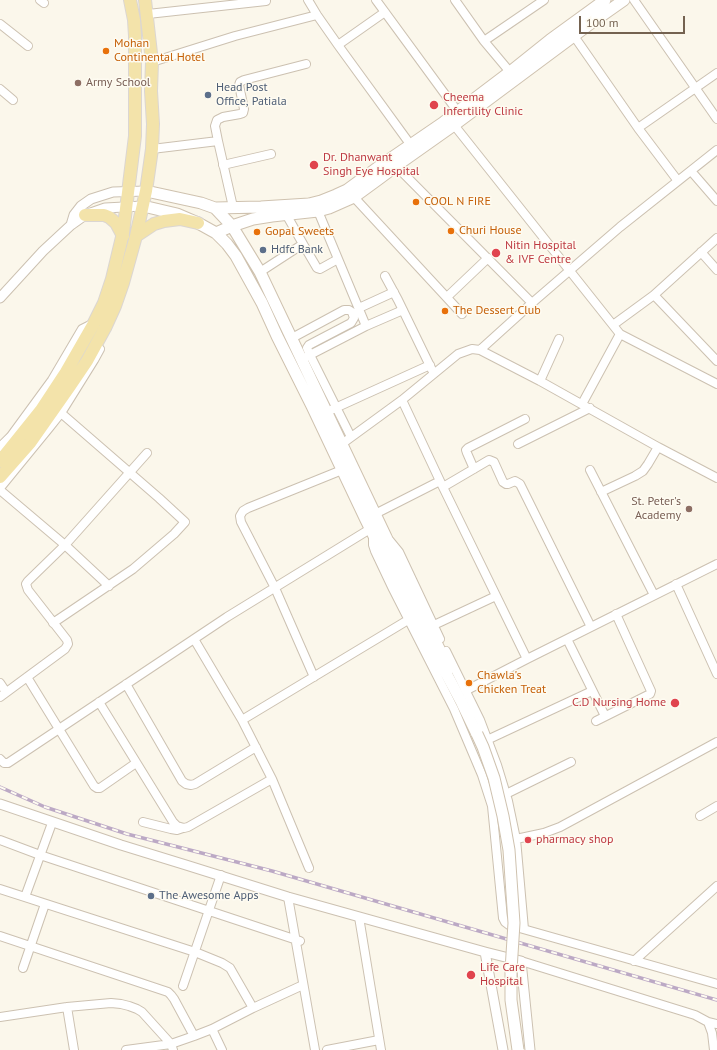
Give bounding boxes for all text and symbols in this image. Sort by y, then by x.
scale bar [581,8,687,34]
text: 100 m [586,15,619,30]
place label: Mohan Continental Hotel [114,37,205,65]
marker: Mohan Continental Hotel [101,46,111,56]
place label: Army School [86,76,150,90]
marker: Army School [73,78,83,88]
place label: Head Post Office, Patiala [216,81,287,109]
marker: Head Post Office, Patiala [203,90,213,100]
place label: Cheema Infertility Clinic [443,91,523,119]
marker: Cheema Infertility Clinic [428,99,440,111]
place label: Dr. Dhanwant Singh Eye Hospital [323,151,419,179]
marker: Dr. Dhanwant Singh Eye Hospital [308,159,320,171]
place label: COOL N FIRE [424,195,491,209]
marker: COOL N FIRE [411,197,421,207]
place label: Churi House [459,224,521,238]
place label: Gopal Sweets [265,225,334,239]
marker: Churi House [446,226,456,236]
marker: Gopal Sweets [252,227,262,237]
place label: Nitin Hospital & IVF Centre [505,239,576,267]
place label: Hdfc Bank [271,243,323,257]
marker: Hdfc Bank [258,245,268,255]
marker: Nitin Hospital & IVF Centre [490,247,502,259]
place label: The Dessert Club [453,304,541,318]
marker: The Dessert Club [440,306,450,316]
place label: St. Peter's Academy [631,495,681,523]
marker: St. Peter's Academy [684,504,694,514]
place label: Chawla's Chicken Treat [477,669,546,697]
marker: Chawla's Chicken Treat [464,678,474,688]
place label: C.D Nursing Home [572,696,666,710]
marker: C.D Nursing Home [669,697,681,709]
place label: pharmacy shop [536,833,613,847]
marker: pharmacy shop [523,835,533,845]
place label: The Awesome Apps [159,889,259,903]
marker: The Awesome Apps [146,891,156,901]
place label: Life Care Hospital [480,961,525,989]
marker: Life Care Hospital [465,969,477,981]

